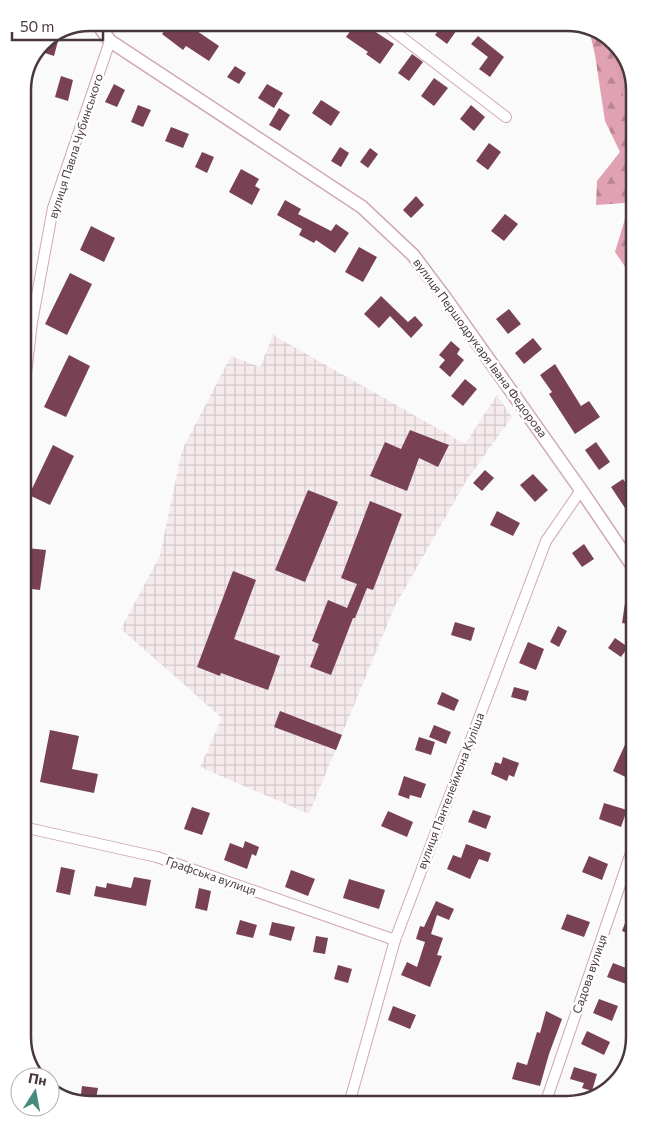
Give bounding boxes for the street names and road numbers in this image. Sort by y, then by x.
street label: вулиця Павла Чубинського [45,71,105,220]
street label: вулиця Першодрукаря Івана Федорова [411,255,551,440]
street label: вулиця Пантелеймона Куліша [414,711,486,871]
street label: Графська вулиця [164,853,258,897]
street label: Садова вулиця [569,932,609,1015]

